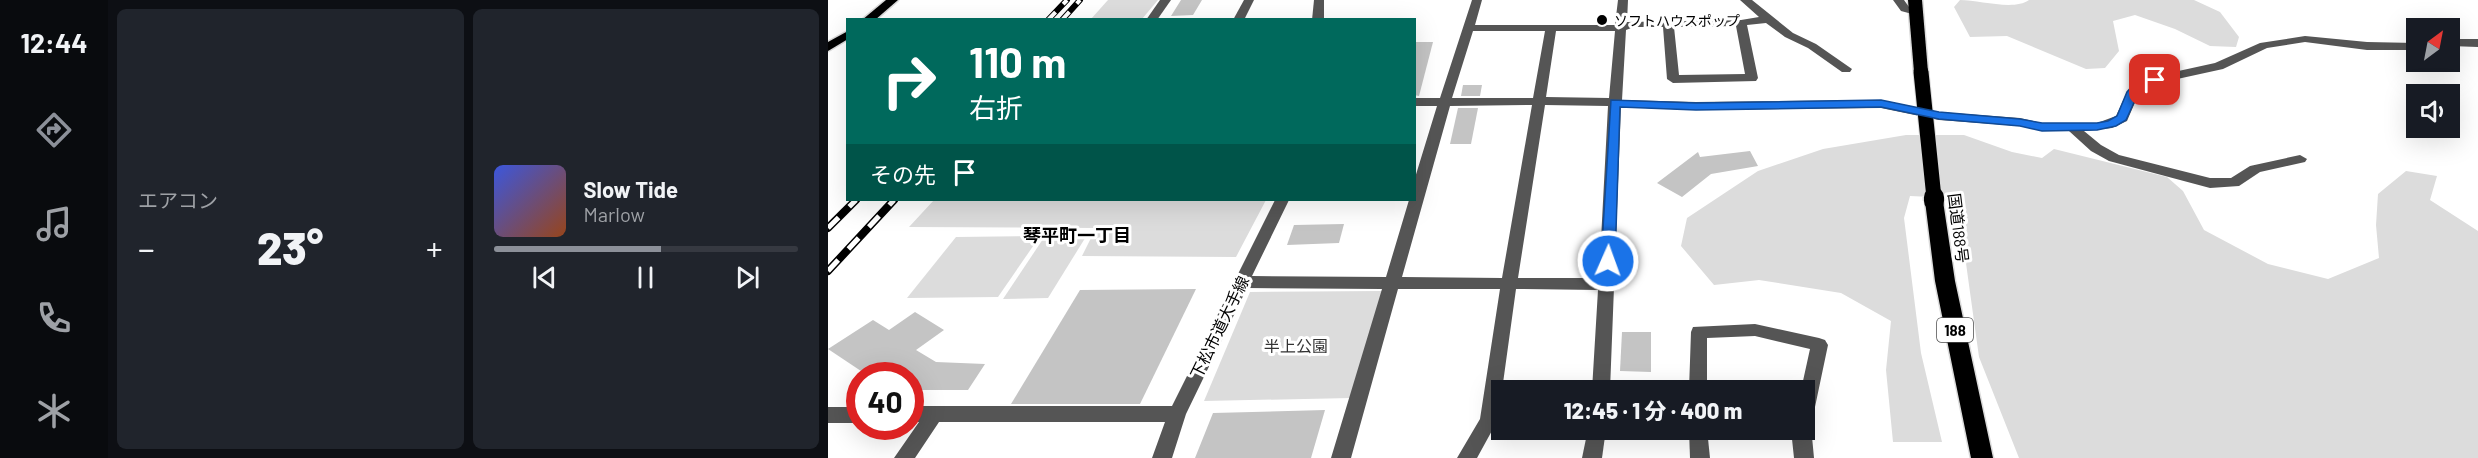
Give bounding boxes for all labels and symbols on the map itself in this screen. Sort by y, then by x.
place label: ソフトハウスポップ [1614,12,1740,29]
marker: ソフトハウスポップ [1595,13,1609,27]
north arrow [2406,18,2460,72]
pin [2129,54,2180,105]
street label: 国道188号 [1945,192,1973,264]
district label: 琴平町一丁目 [1023,224,1131,246]
position arrow [1576,229,1640,293]
street label: 下松市道大手線 [1186,272,1252,382]
road number: 188 [1937,318,1973,342]
park label: 半上公園 [1264,336,1328,355]
speed limit sign: 40 [846,362,924,440]

